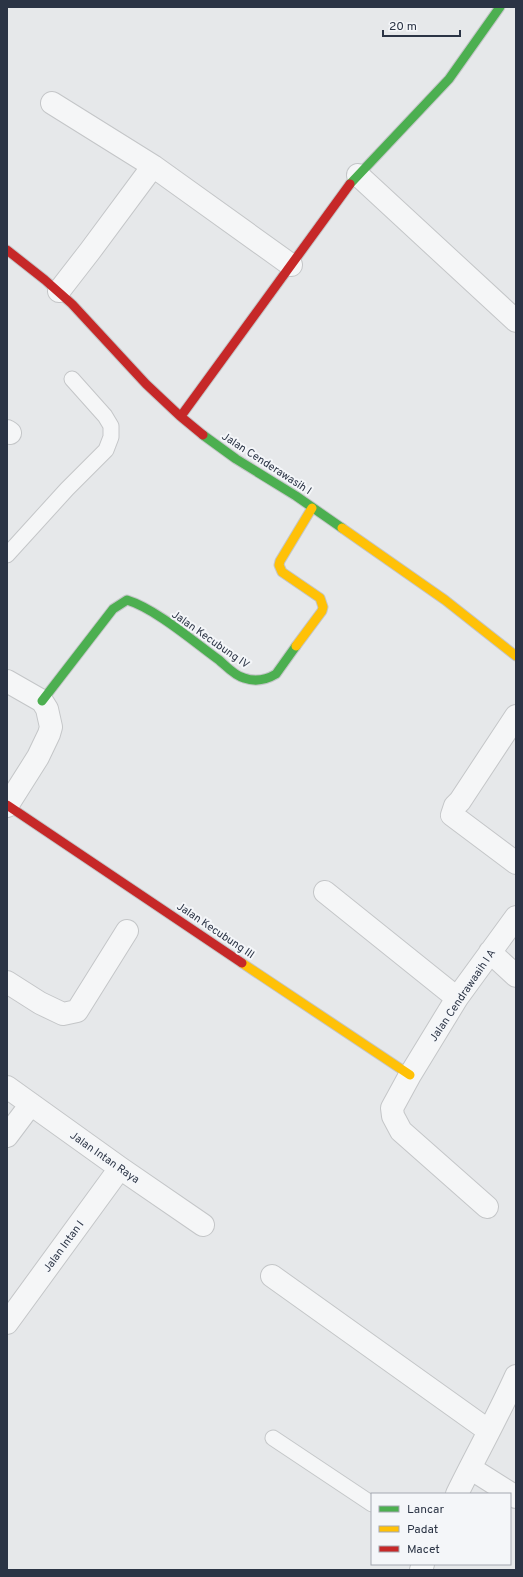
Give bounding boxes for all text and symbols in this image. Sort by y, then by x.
scale bar [383,12,460,38]
text: 20 m [389,19,417,35]
street label: Jalan Cenderawasih I [219,430,314,498]
street label: Jalan Kecubung IV [169,608,252,672]
street label: Jalan Kecubung III [174,900,257,962]
street label: Jalan Cendrawaaih I A [427,947,499,1044]
street label: Jalan Intan Raya [67,1129,142,1187]
street label: Jalan Intan I [40,1218,87,1275]
legend [371,1493,511,1565]
text: Lancar [407,1502,444,1518]
text: Padat [407,1522,438,1538]
text: Macet [407,1542,440,1558]

